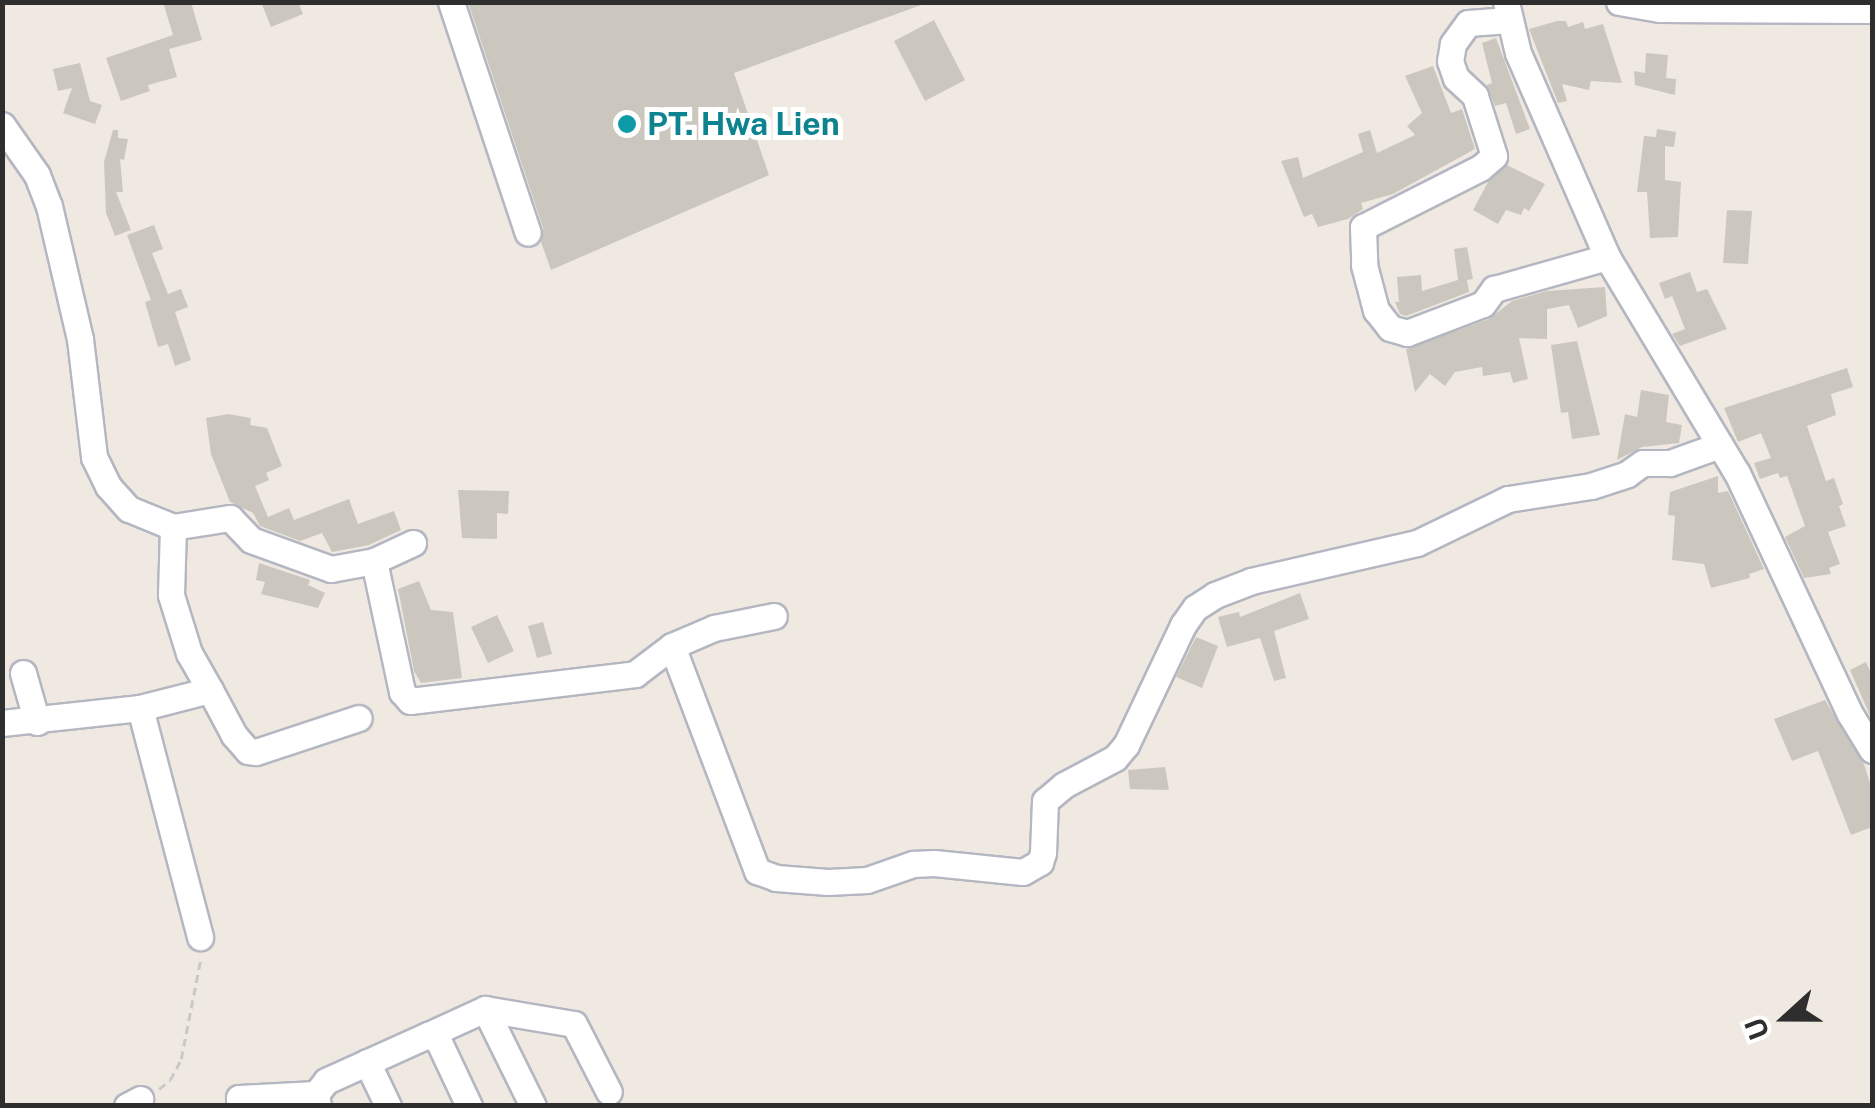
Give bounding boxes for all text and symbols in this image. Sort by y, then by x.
place label: PT. Hwa Lien [647,105,840,143]
marker: PT. Hwa Lien [616,113,638,135]
north arrow [1735,968,1835,1068]
text: U [1737,1014,1776,1044]

